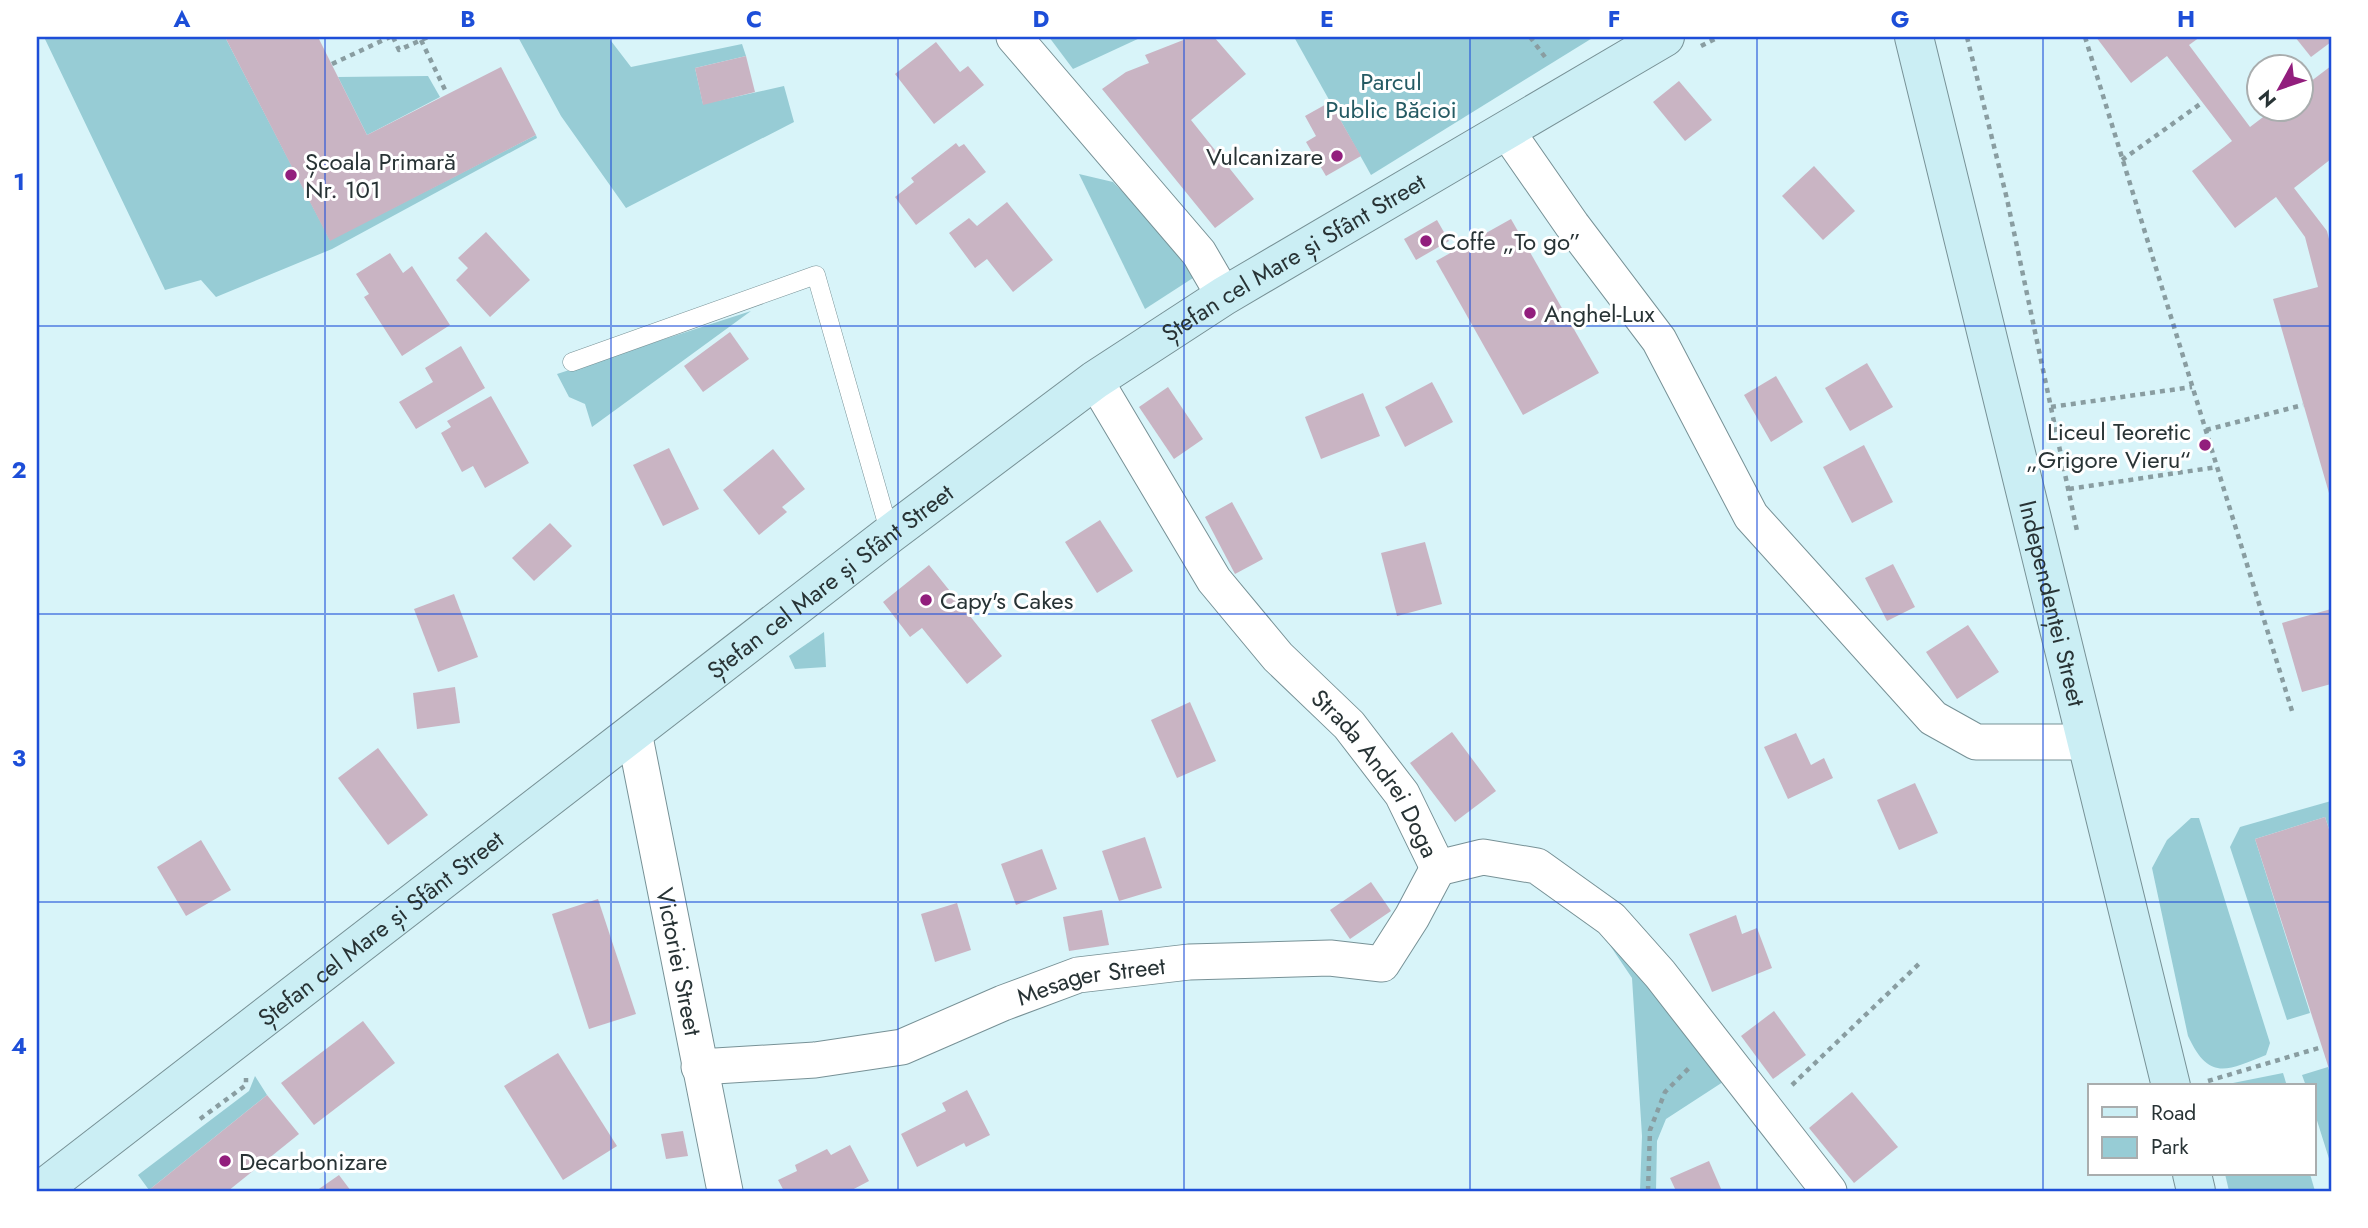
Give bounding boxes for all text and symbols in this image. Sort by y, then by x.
text: A [173,2,191,36]
text: B [460,2,476,36]
text: C [746,2,762,36]
text: D [1033,2,1050,36]
text: E [1320,2,1334,36]
text: F [1608,2,1620,36]
text: G [1891,2,1909,36]
text: H [2177,2,2195,36]
north arrow [2246,52,2316,122]
park label: Parcul Public Băcioi [1325,64,1457,127]
text: N [2252,84,2283,113]
place label: Vulcanizare [1206,139,1323,174]
place label: Școala Primară Nr. 101 [305,144,456,207]
marker: Vulcanizare [1329,148,1345,164]
street label: Ștefan cel Mare și Sfânt Street [1154,164,1432,350]
text: 1 [13,165,25,199]
marker: Școala Primară Nr. 101 [283,167,299,183]
place label: Coffe „To go” [1440,224,1581,259]
marker: Coffe „To go” [1418,233,1434,249]
place label: Anghel-Lux [1544,296,1656,331]
marker: Anghel-Lux [1522,305,1538,321]
place label: Liceul Teoretic „Grigore Vieru“ [2026,414,2191,477]
marker: Liceul Teoretic „Grigore Vieru“ [2197,437,2213,453]
text: 2 [11,453,27,487]
street label: Ștefan cel Mare și Sfânt Street [699,475,961,687]
street label: Independenței Street [2011,497,2095,710]
place label: Capy's Cakes [940,583,1073,618]
marker: Capy's Cakes [918,592,934,608]
street label: Strada Andrei Doga [1304,681,1448,863]
text: 3 [12,741,26,775]
street label: Ștefan cel Mare și Sfânt Street [250,822,511,1034]
street label: Victoriei Street [648,885,711,1039]
street label: Mesager Street [1012,947,1167,1014]
text: 4 [11,1029,27,1063]
legend [2088,1084,2316,1176]
text: Road [2151,1098,2196,1128]
text: Park [2151,1132,2189,1162]
place label: Decarbonizare [239,1144,387,1179]
marker: Decarbonizare [217,1153,233,1169]

